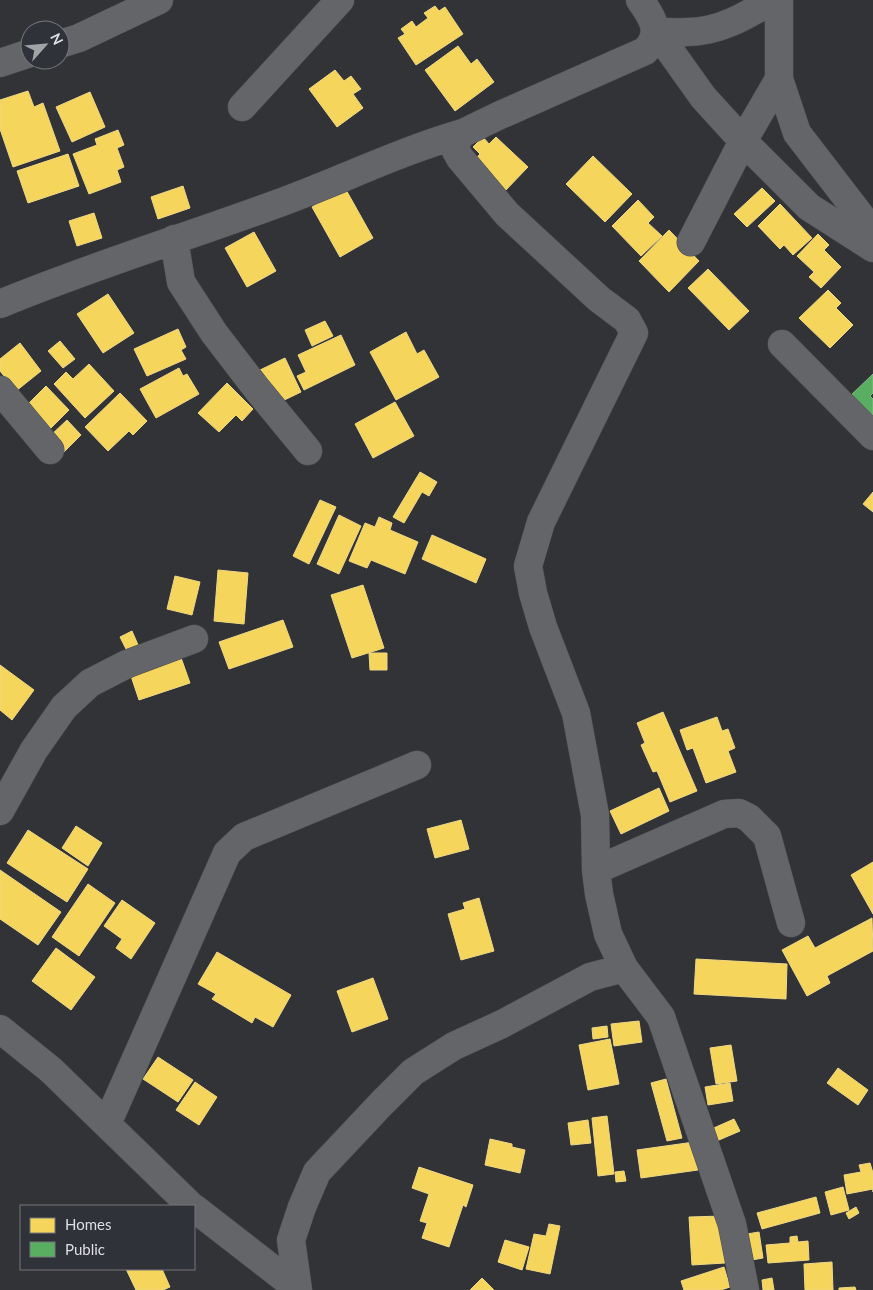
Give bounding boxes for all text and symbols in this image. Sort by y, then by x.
north arrow [20,20,70,70]
text: N [47,30,67,48]
legend [20,1205,195,1270]
text: Homes [65,1215,111,1233]
text: Public [65,1240,105,1258]

